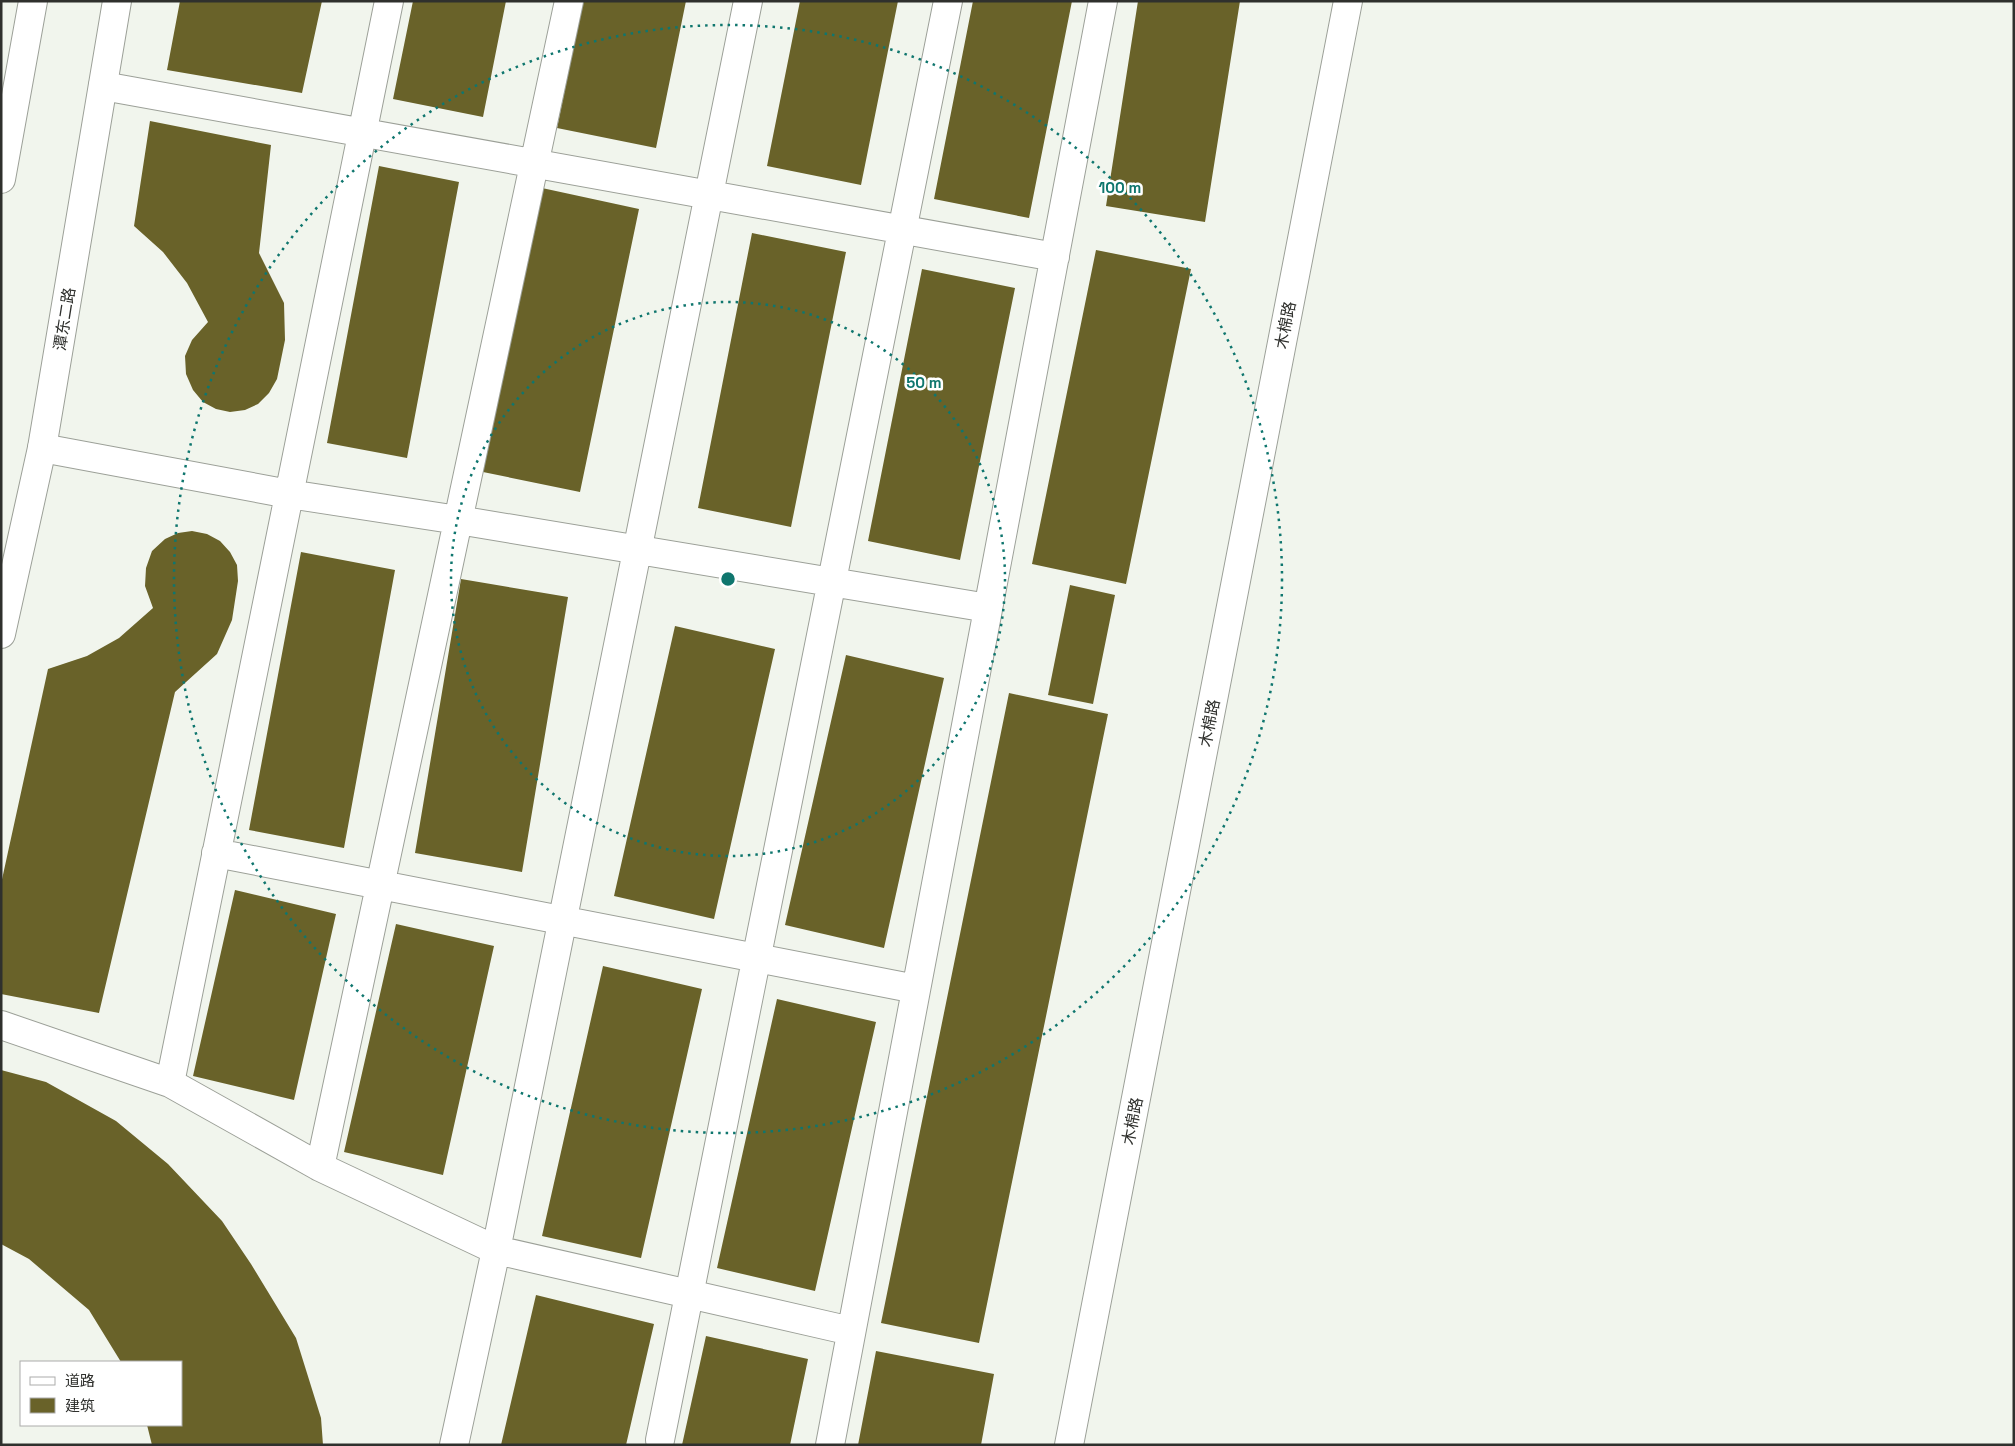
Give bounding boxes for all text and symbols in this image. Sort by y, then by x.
text: 100 m [1099,178,1141,197]
street label: 潭东二路 [49,286,80,352]
street label: 木棉路 [1271,300,1300,351]
text: 50 m [906,373,942,392]
centre of rings [719,570,737,588]
street label: 木棉路 [1195,698,1224,749]
street label: 木棉路 [1118,1096,1147,1147]
legend [20,1361,182,1426]
text: 道路 [65,1371,95,1390]
text: 建筑 [65,1396,95,1415]

